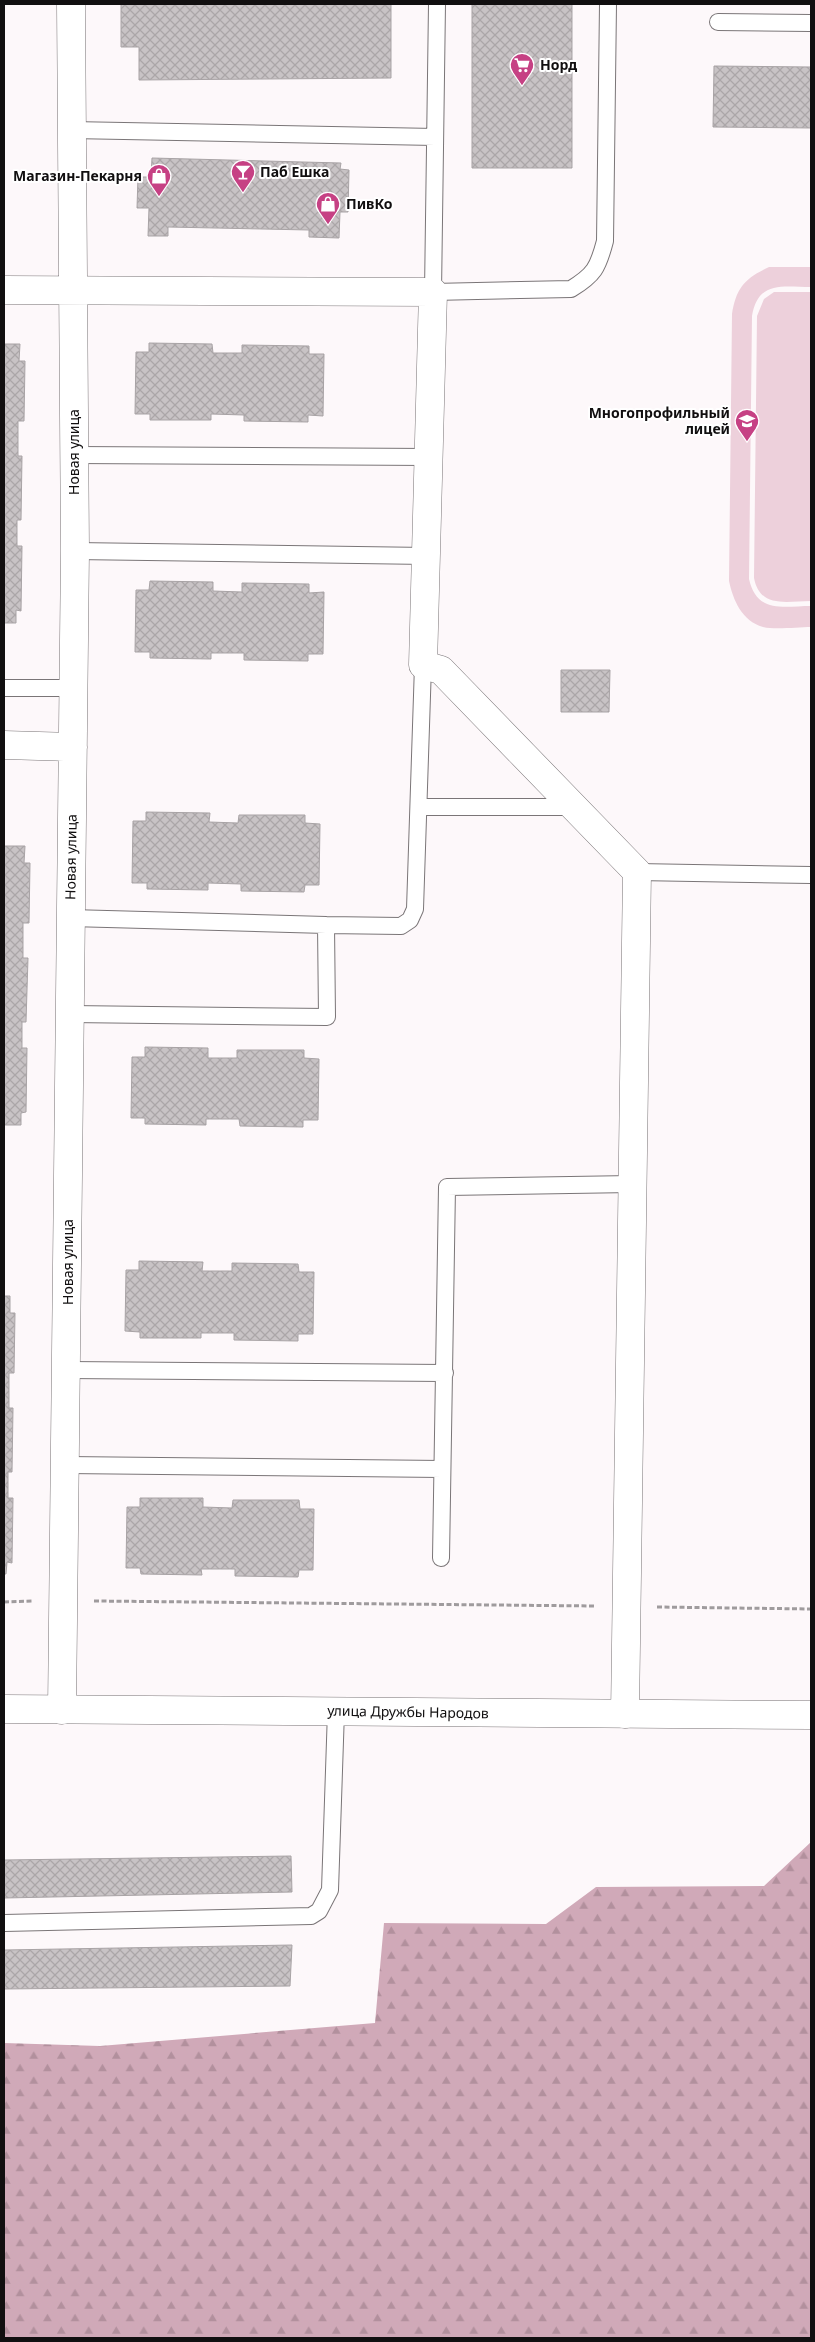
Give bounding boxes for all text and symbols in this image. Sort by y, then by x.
supermarket icon: Норд [509,52,535,86]
place label: Норд [540,55,577,74]
bar icon: Паб Ешка [230,159,256,193]
place label: Паб Ешка [260,162,329,181]
shop icon: Магазин-Пекарня [146,163,172,197]
place label: Магазин-Пекарня [13,166,142,185]
shop icon: ПивКо [315,191,341,225]
place label: ПивКо [346,194,393,213]
place label: Многопрофильный лицей [589,403,730,438]
school or university icon: Многопрофильный лицей [734,408,760,442]
street label: Новая улица [64,409,83,495]
street label: Новая улица [60,814,81,900]
street label: Новая улица [58,1219,77,1305]
street label: улица Дружбы Народов [327,1701,489,1722]

